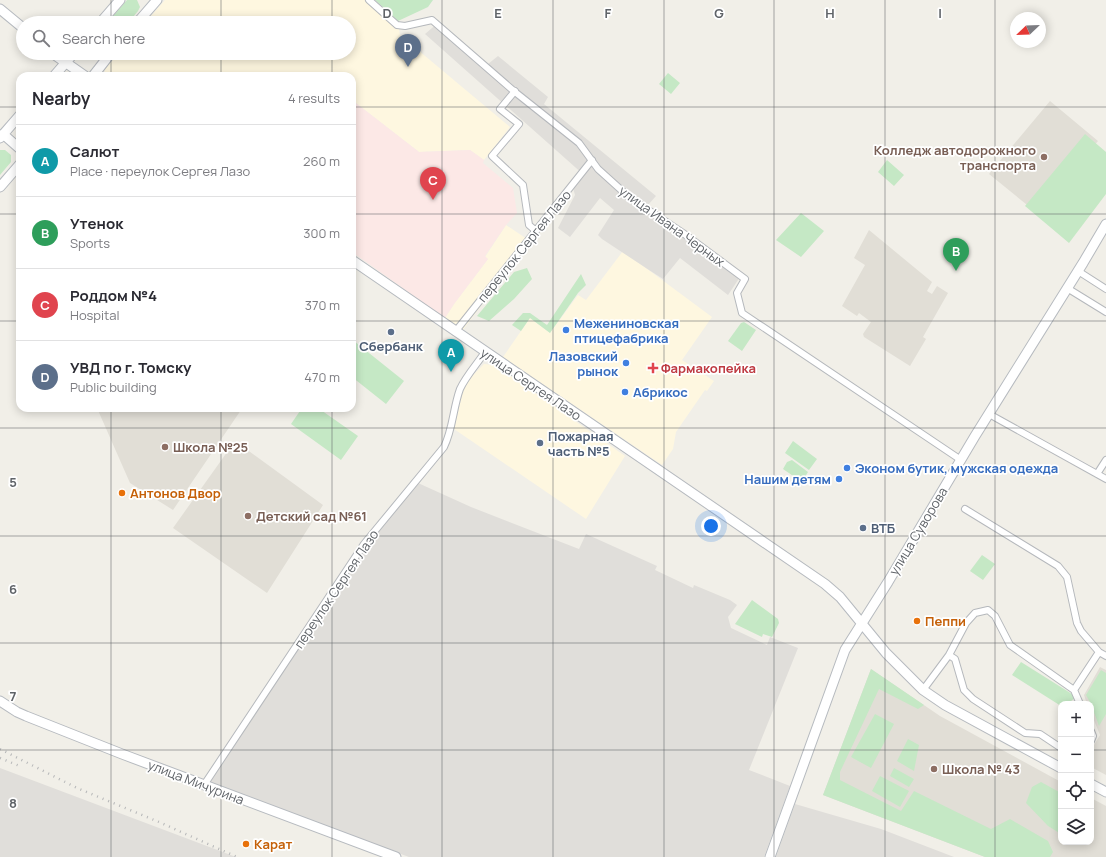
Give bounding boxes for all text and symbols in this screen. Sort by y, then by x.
text: D [382,4,392,22]
text: E [494,4,502,22]
text: F [605,4,612,22]
text: G [714,4,724,22]
text: H [825,4,835,22]
text: I [938,4,942,22]
north arrow [1010,12,1046,48]
search box [16,16,356,60]
icon: search [30,27,52,49]
text: Search here [62,28,145,49]
pin: D [395,34,421,67]
text: Nearby [32,87,90,110]
text: 4 results [288,89,340,107]
text: Салют [70,141,119,162]
place label: Колледж автодорожного транспорта [874,141,1036,174]
text: A [41,152,49,170]
text: 260 m [303,152,340,170]
marker: Колледж автодорожного транспорта [1039,152,1049,162]
text: Place · переулок Сергея Лазо [70,162,250,180]
pin: C [420,167,446,200]
street label: улица Ивана Черных [615,181,729,271]
street label: переулок Сергея Лазо [473,186,575,306]
text: Утенок [70,213,123,234]
text: B [41,224,49,242]
text: 300 m [303,224,340,242]
text: Sports [70,234,110,252]
pin: B [943,238,969,271]
text: Роддом №4 [70,285,157,306]
text: C [40,296,50,314]
text: 370 m [305,296,340,314]
text: Hospital [70,306,120,324]
place label: Межениновская птицефабрика [574,314,679,347]
marker: Межениновская птицефабрика [561,325,571,335]
marker: Сбербанк [386,327,396,337]
place label: Сбербанк [359,337,424,355]
pin: A [438,339,464,372]
street label: улица Сергея Лазо [477,344,585,425]
place label: Лазовский рынок [549,347,619,380]
text: УВД по г. Томску [70,357,191,378]
marker: Лазовский рынок [621,358,631,368]
place label: Фармакопейка [661,359,756,377]
marker: Фармакопейка [648,363,658,373]
text: D [40,368,50,386]
text: 470 m [304,368,340,386]
text: Public building [70,378,157,396]
place label: Абрикос [633,383,688,401]
marker: Абрикос [620,387,630,397]
place label: Пожарная часть №5 [548,427,614,460]
place label: Школа №25 [173,438,248,456]
marker: Пожарная часть №5 [535,438,545,448]
marker: Школа №25 [160,442,170,452]
place label: Эконом бутик, мужская одежда [855,459,1058,477]
marker: Эконом бутик, мужская одежда [842,463,852,473]
place label: Нашим детям [744,470,831,488]
text: 5 [9,473,17,491]
marker: Нашим детям [834,474,844,484]
place label: Антонов Двор [130,484,221,502]
street label: улица Суворова [885,484,951,578]
marker: Антонов Двор [117,488,127,498]
place label: Детский сад №61 [256,507,367,525]
marker: Детский сад №61 [243,511,253,521]
your location [701,516,721,536]
place label: ВТБ [871,519,895,537]
marker: ВТБ [858,523,868,533]
street label: переулок Сергея Лазо [290,526,383,652]
text: 6 [9,580,17,598]
place label: Пеппи [925,612,966,630]
marker: Пеппи [912,616,922,626]
text: 7 [10,687,17,705]
map controls [1058,701,1094,845]
button: + [1058,701,1094,737]
button: − [1058,737,1094,773]
street label: улица Мичурина [145,755,247,809]
place label: Школа № 43 [942,760,1020,778]
marker: Школа № 43 [929,764,939,774]
button: locate [1058,773,1094,809]
text: 8 [9,794,17,812]
button: layers [1058,809,1094,845]
place label: Карат [254,835,292,853]
marker: Карат [241,839,251,849]

